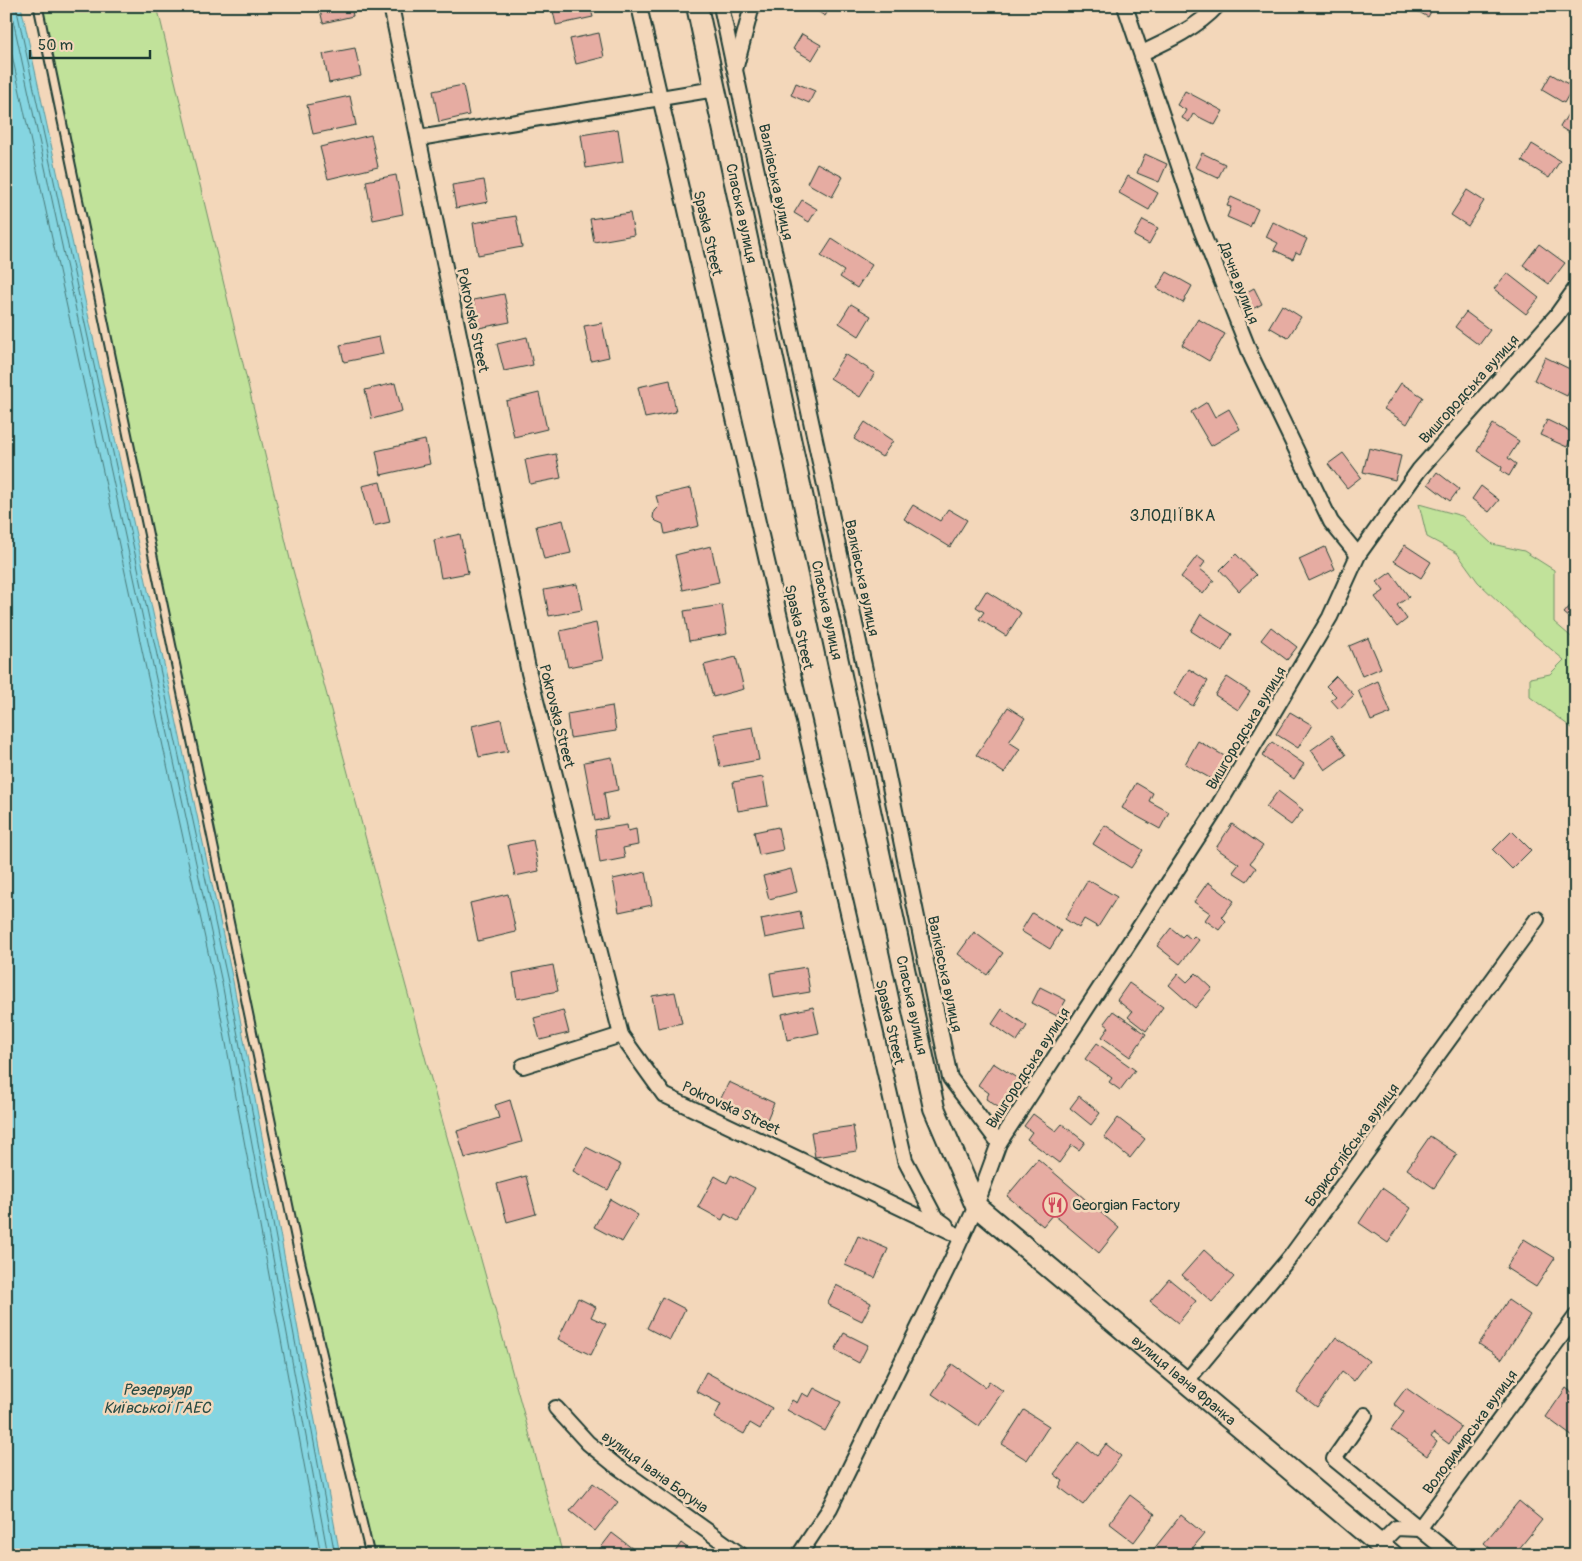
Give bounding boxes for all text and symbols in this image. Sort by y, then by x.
scale bar [30,28,150,60]
text: 50 m [38,36,73,55]
street label: Валківська вулиця [754,122,797,242]
street label: Спаська вулиця [721,162,761,265]
street label: Spaska Street [689,189,727,278]
street label: Дачна вулиця [1214,239,1263,327]
street label: Pokrovska Street [452,266,493,375]
street label: Вишгородська вулиця [1415,331,1523,448]
district label: ЗЛОДІЇВКА [1130,506,1216,526]
street label: Валківська вулиця [840,518,883,638]
street label: Спаська вулиця [807,559,846,662]
street label: Spaska Street [780,583,818,672]
street label: Pokrovska Street [534,662,579,771]
street label: Вишгородська вулиця [1202,663,1291,793]
street label: Валківська вулиця [923,914,966,1034]
street label: Спаська вулиця [891,954,931,1057]
street label: Spaska Street [871,978,909,1067]
street label: Вишгородська вулиця [982,1004,1075,1132]
street label: Pokrovska Street [679,1077,784,1140]
street label: Борисоглібська вулиця [1301,1080,1404,1211]
restaurant icon: Georgian Factory [1042,1192,1068,1218]
place label: Georgian Factory [1072,1196,1180,1215]
street label: вулиця Івана Франка [1127,1331,1240,1430]
street label: Володимирська вулиця [1419,1366,1522,1498]
water label: Резервуар Київської ГАЕС [103,1380,212,1418]
street label: вулиця Івана Богуна [598,1427,712,1518]

